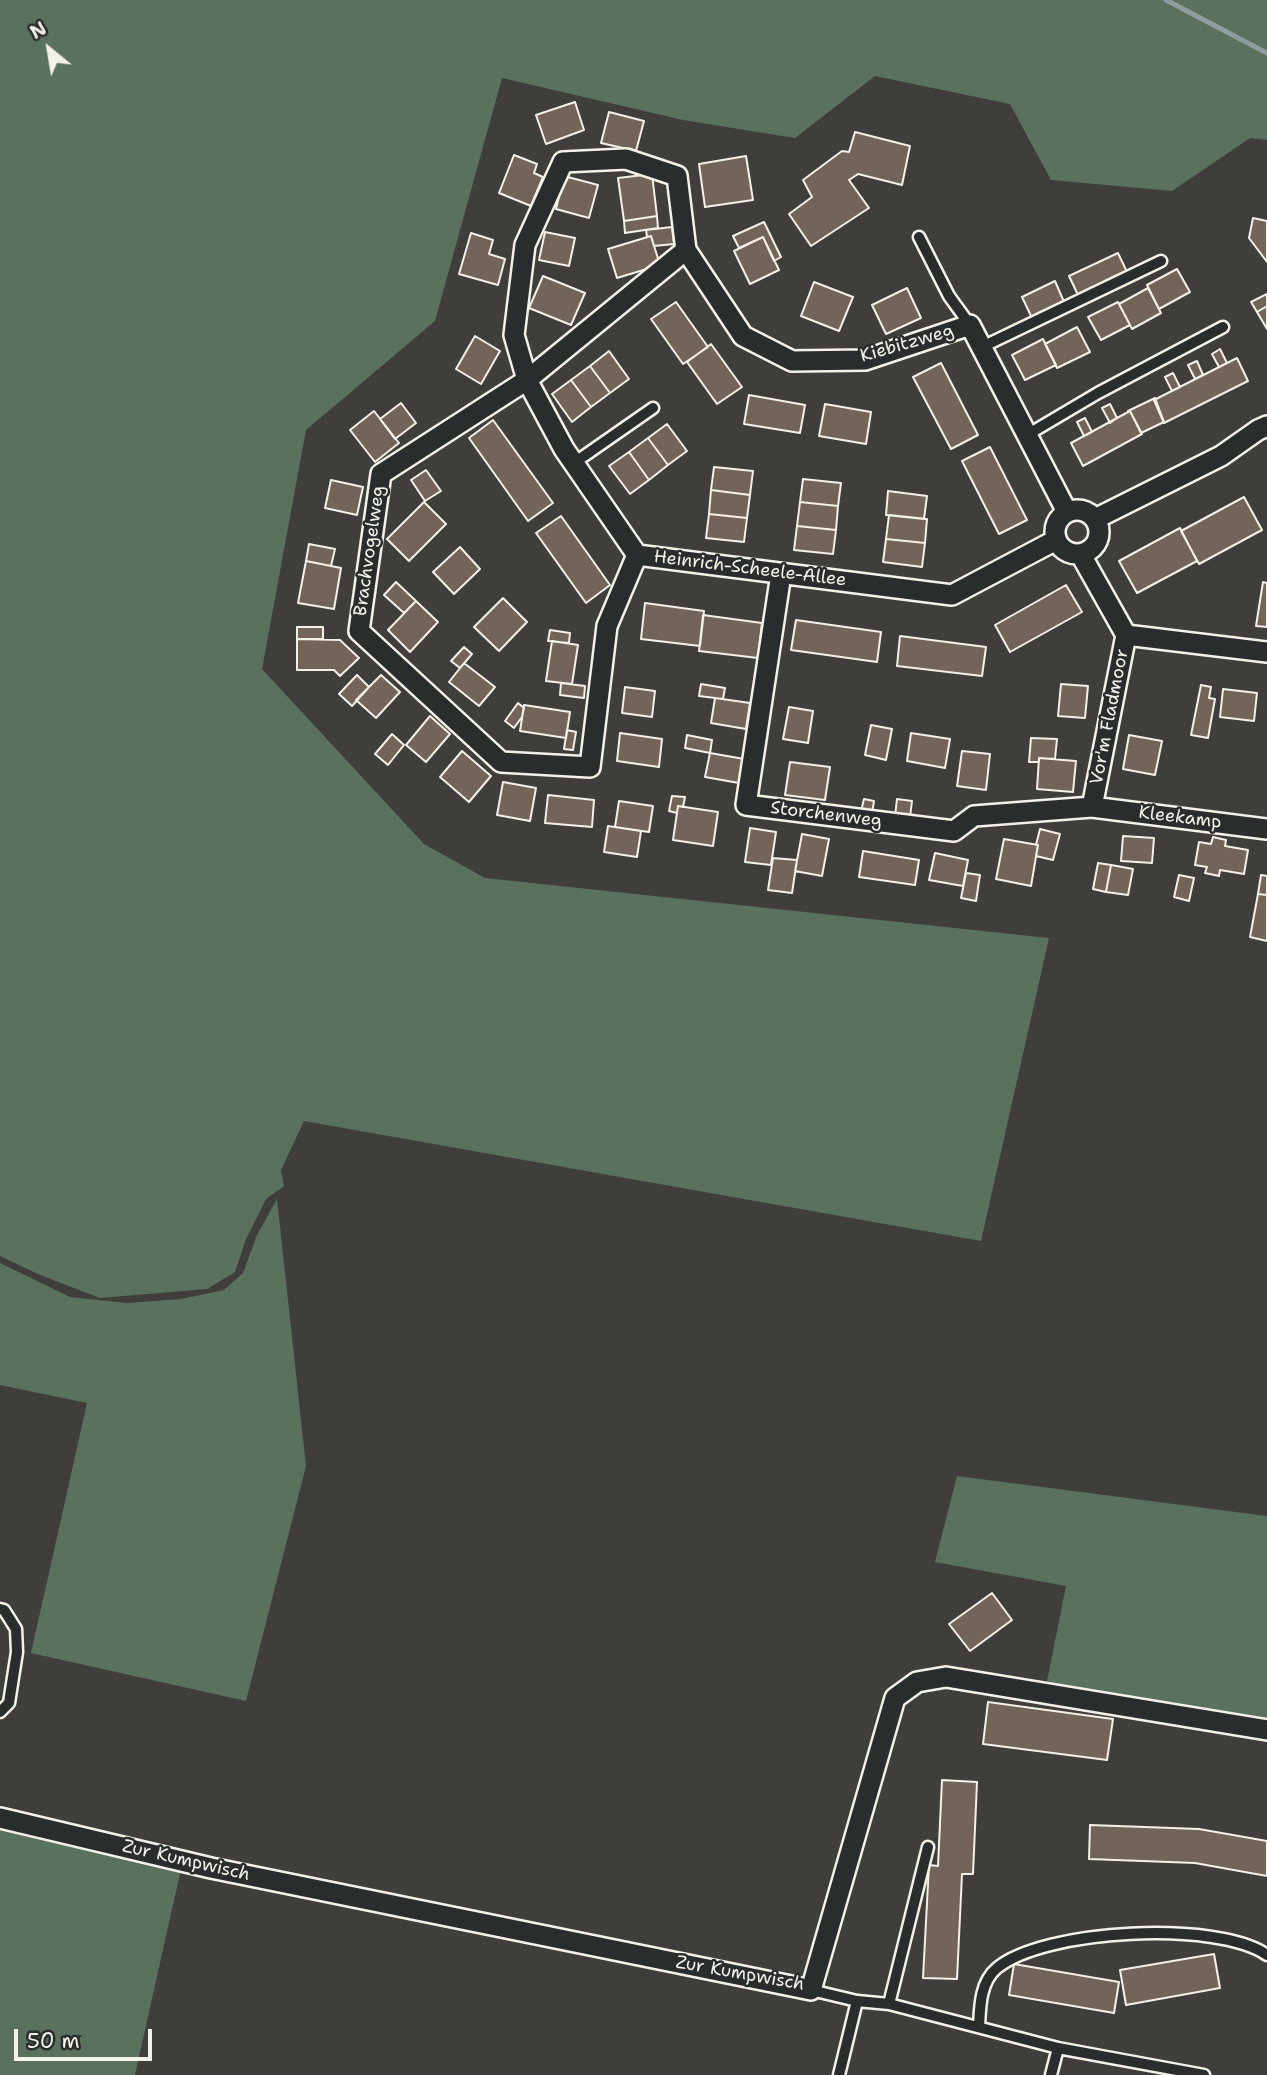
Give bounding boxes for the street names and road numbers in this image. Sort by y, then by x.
street label: Kiebitzweg [858,320,956,368]
street label: Brachvogelweg [350,484,390,618]
street label: Heinrich-Scheele-Allee [652,546,848,592]
street label: Vor'm Fladmoor [1086,647,1134,787]
street label: Storchenweg [769,797,883,833]
street label: Kleekamp [1137,802,1223,834]
street label: Zur Kumpwisch [120,1836,252,1886]
street label: Zur Kumpwisch [674,1952,806,1996]

